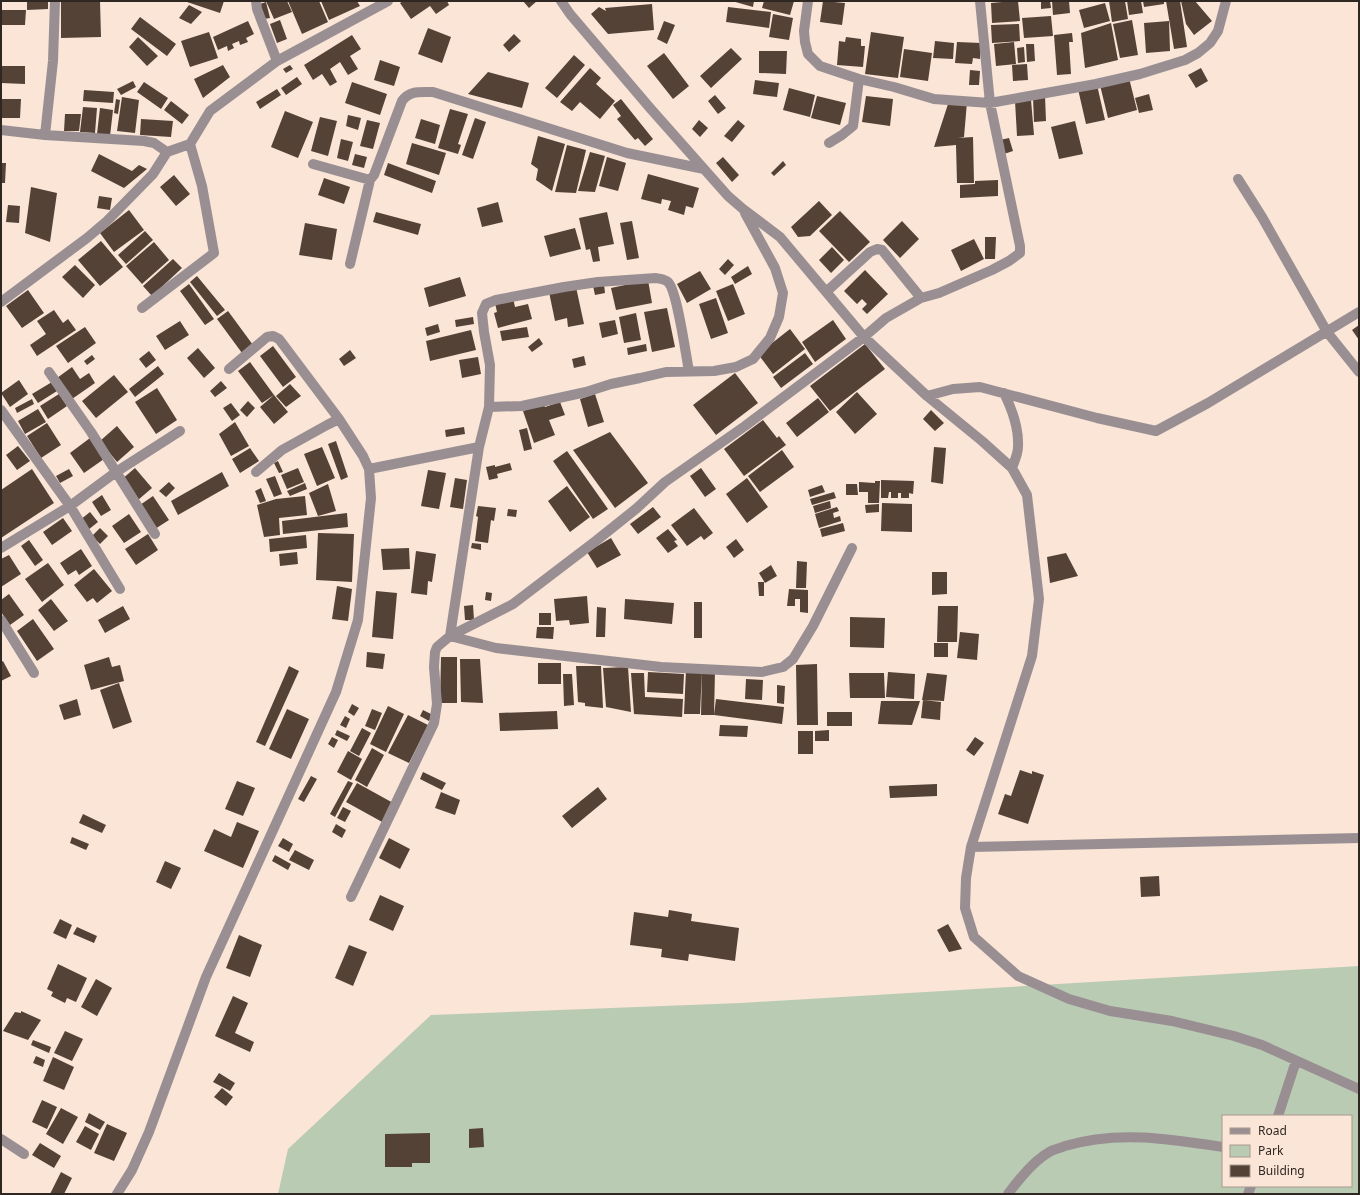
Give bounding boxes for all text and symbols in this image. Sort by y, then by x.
legend [1222,1115,1352,1187]
text: Road [1258,1122,1287,1139]
text: Park [1258,1142,1284,1159]
text: Building [1258,1162,1305,1179]

